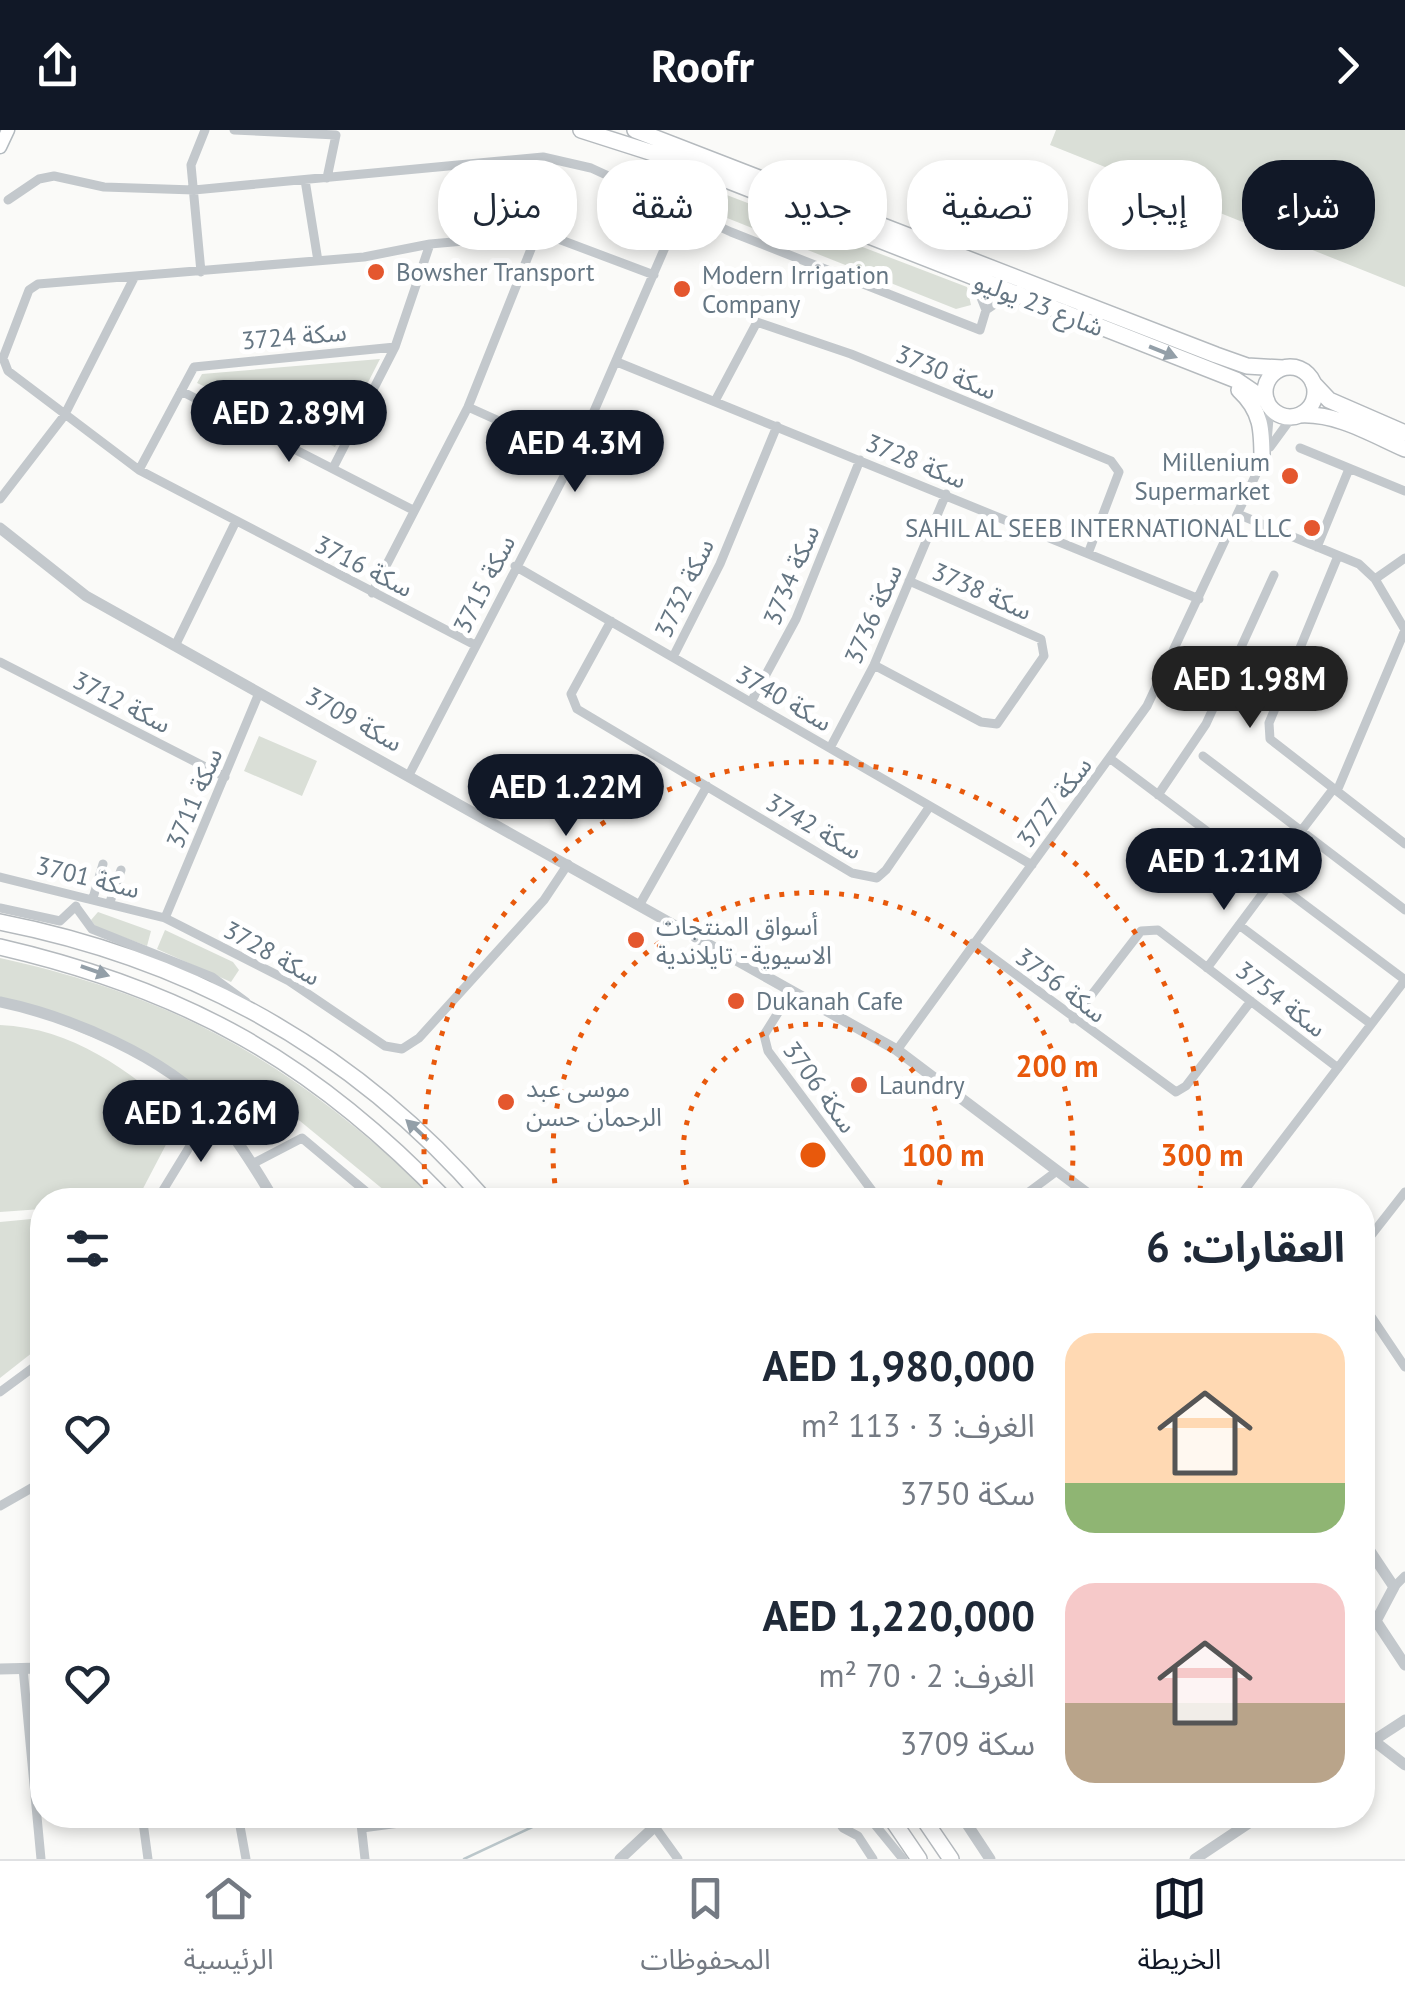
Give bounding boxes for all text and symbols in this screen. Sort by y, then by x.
text: Roofr [651,36,754,94]
icon: share [30,38,85,93]
icon: forward [1320,38,1375,93]
chip: منزل [438,160,577,250]
chip: شقة [597,160,728,250]
chip: جديد [748,160,887,250]
chip: تصفية [907,160,1068,250]
chip: إيجار [1088,160,1222,250]
chip: شراء [1242,160,1375,250]
place label: Bowsher Transport [396,256,595,288]
place label: Modern Irrigation Company [702,259,889,320]
marker: Bowsher Transport [365,261,387,283]
street label: شارع 23 يوليو [969,265,1108,346]
marker: Modern Irrigation Company [671,278,693,300]
street label: سكة 3724 [240,315,348,357]
street label: سكة 3730 [891,337,1001,407]
one-way arrow [1148,344,1178,360]
pin: AED 2.89M [175,380,403,465]
text: AED 2.89M [213,391,365,433]
pin: AED 4.3M [472,410,678,495]
text: AED 4.3M [508,421,642,463]
street label: سكة 3728 [861,426,971,496]
place label: Millenium Supermarket [1134,446,1271,507]
marker: Millenium Supermarket [1279,465,1301,487]
place label: SAHIL AL SEEB INTERNATIONAL LLC [905,512,1292,544]
marker: SAHIL AL SEEB INTERNATIONAL LLC [1301,517,1323,539]
street label: سكة 3734 [756,520,826,630]
street label: سكة 3716 [310,528,418,604]
street label: سكة 3715 [446,530,522,638]
street label: سكة 3732 [647,533,721,643]
street label: سكة 3738 [927,555,1037,627]
street label: سكة 3736 [837,559,909,669]
pin: AED 1.98M [1136,646,1364,731]
text: AED 1.98M [1174,657,1326,699]
street label: سكة 3740 [730,658,838,738]
street label: سكة 3712 [68,664,176,740]
street label: سكة 3709 [300,679,408,759]
street label: سكة 3711 [159,743,229,853]
street label: سكة 3727 [1009,750,1099,854]
pin: AED 1.22M [452,754,680,839]
text: AED 1.22M [490,765,642,807]
street label: سكة 3742 [760,786,868,866]
pin: AED 1.21M [1110,828,1338,913]
text: AED 1.21M [1148,839,1300,881]
street label: سكة 3701 [33,849,143,905]
place label: أسواق المنتجات الاسيوية - تايلاندية [656,910,832,971]
street label: سكة 3728 [218,913,326,993]
marker: أسواق المنتجات الاسيوية - تايلاندية [625,929,647,951]
street label: سكة 3756 [1009,940,1113,1030]
street label: سكة 3754 [1230,954,1332,1044]
one-way arrow [80,964,110,979]
place label: Dukanah Cafe [756,985,903,1017]
marker: Dukanah Cafe [725,990,747,1012]
street label: سكة 3706 [776,1035,864,1139]
text: 200 m [1016,1046,1098,1085]
place label: Laundry [879,1069,965,1101]
place label: موسى عبد الرحمان حسن [526,1072,662,1133]
marker: Laundry [848,1074,870,1096]
pin: AED 1.26M [87,1080,315,1165]
text: AED 1.26M [125,1091,277,1133]
marker: موسى عبد الرحمان حسن [495,1091,517,1113]
one-way arrow [405,1119,429,1142]
text: 100 m [902,1135,984,1174]
text: 300 m [1161,1135,1243,1174]
centre of rings [795,1137,831,1173]
text: العقارات: 6 [1146,1219,1345,1274]
icon: filters [60,1221,115,1276]
text: AED 1,980,000 [763,1338,1035,1393]
icon: home [1145,1373,1265,1493]
text: الغرف: 3 · 113 m² [801,1404,1035,1446]
icon: heart [60,1406,115,1461]
text: سكة 3750 [900,1472,1035,1514]
text: AED 1,220,000 [763,1588,1035,1643]
icon: home [1145,1623,1265,1743]
text: الغرف: 2 · 70 m² [819,1654,1035,1696]
icon: heart [60,1656,115,1711]
text: سكة 3709 [900,1722,1035,1764]
tab: الرئيسية [184,1871,274,1990]
tab: المحفوظات [641,1871,771,1990]
tab: الخريطة [1138,1871,1221,1990]

